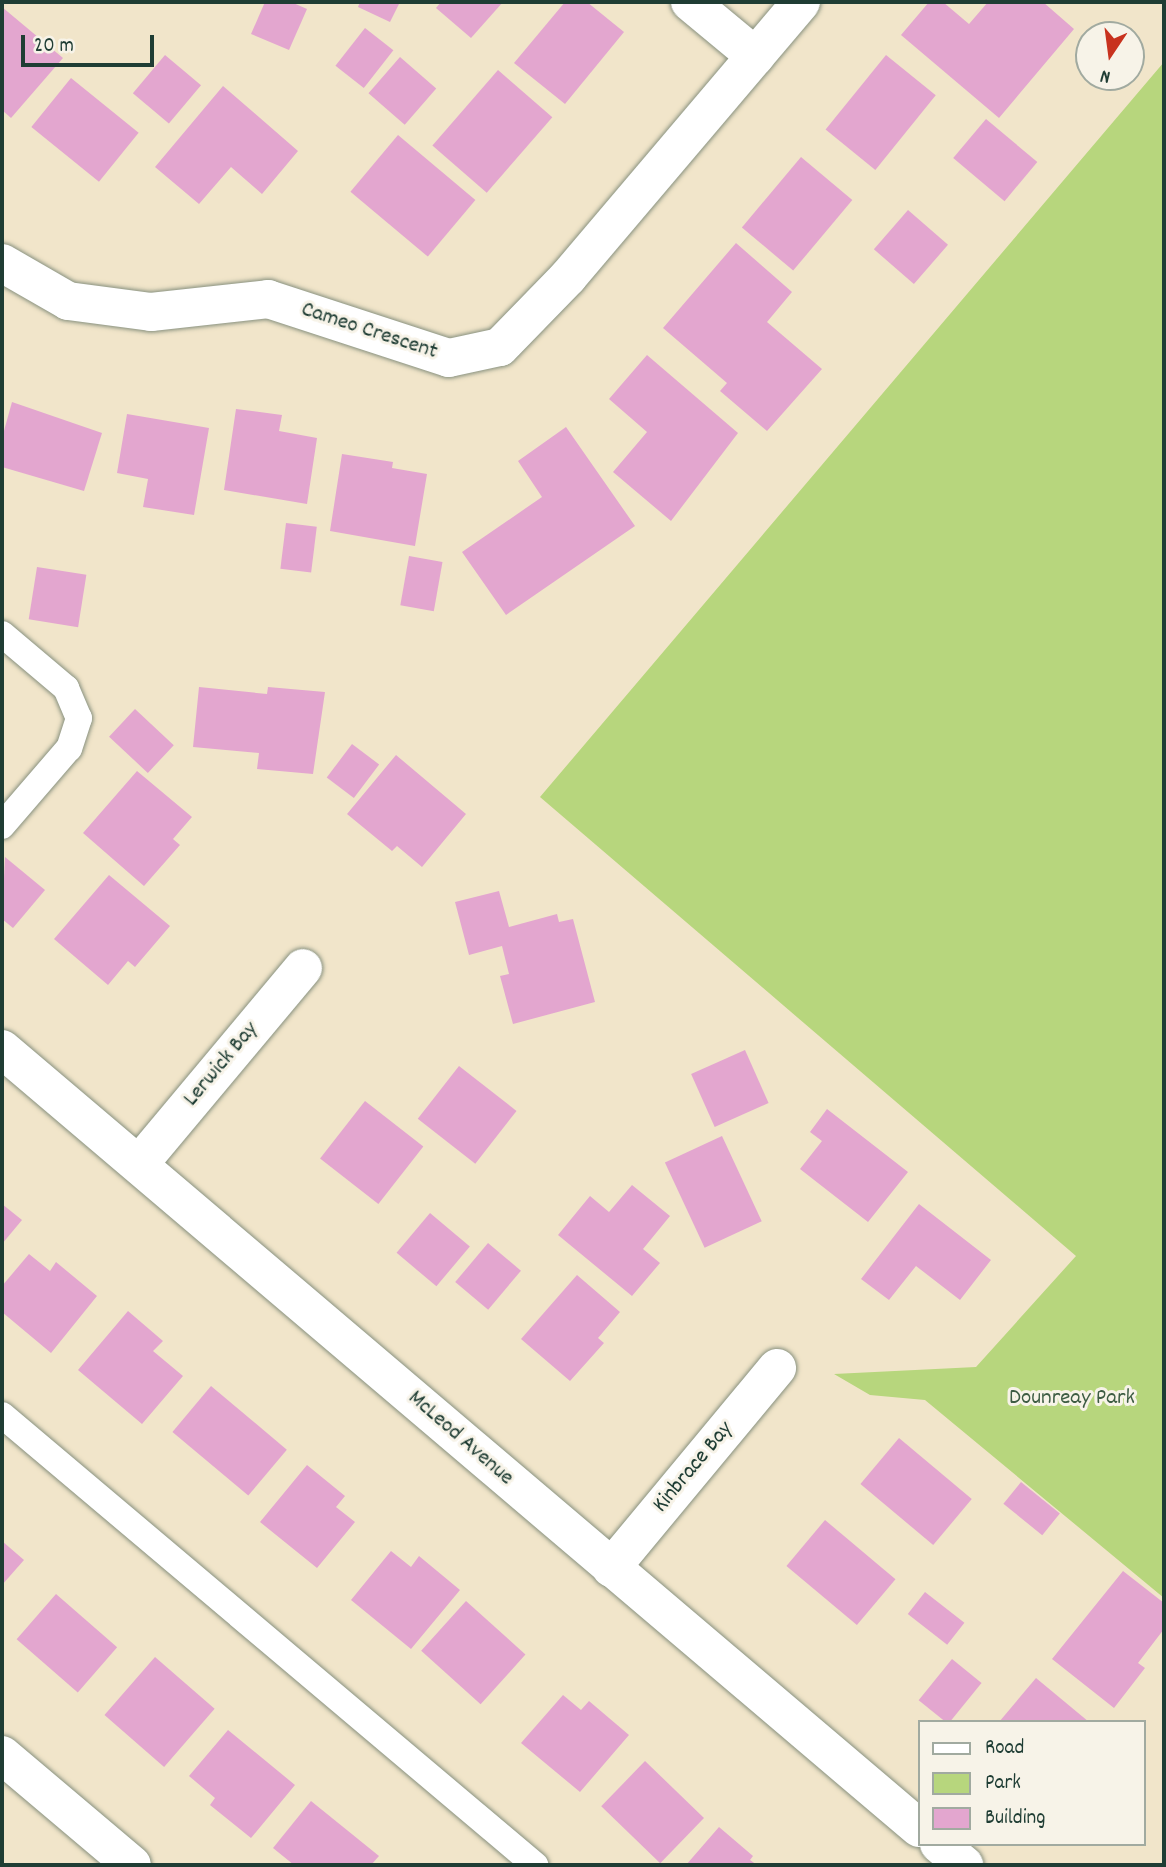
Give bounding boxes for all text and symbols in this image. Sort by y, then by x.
scale bar [24,21,158,65]
north arrow [1075,21,1145,91]
text: 20 m [34,32,74,62]
text: N [1098,61,1113,89]
street label: Cameo Crescent [297,297,441,367]
street label: Lerwick Bay [179,1017,265,1113]
street label: McLeod Avenue [401,1385,519,1493]
park label: Dounreay Park [1009,1385,1135,1413]
street label: Kinbrace Bay [648,1417,740,1519]
legend [918,1720,1145,1846]
text: Road [985,1734,1024,1764]
text: Park [985,1769,1021,1799]
text: Building [985,1804,1045,1834]

